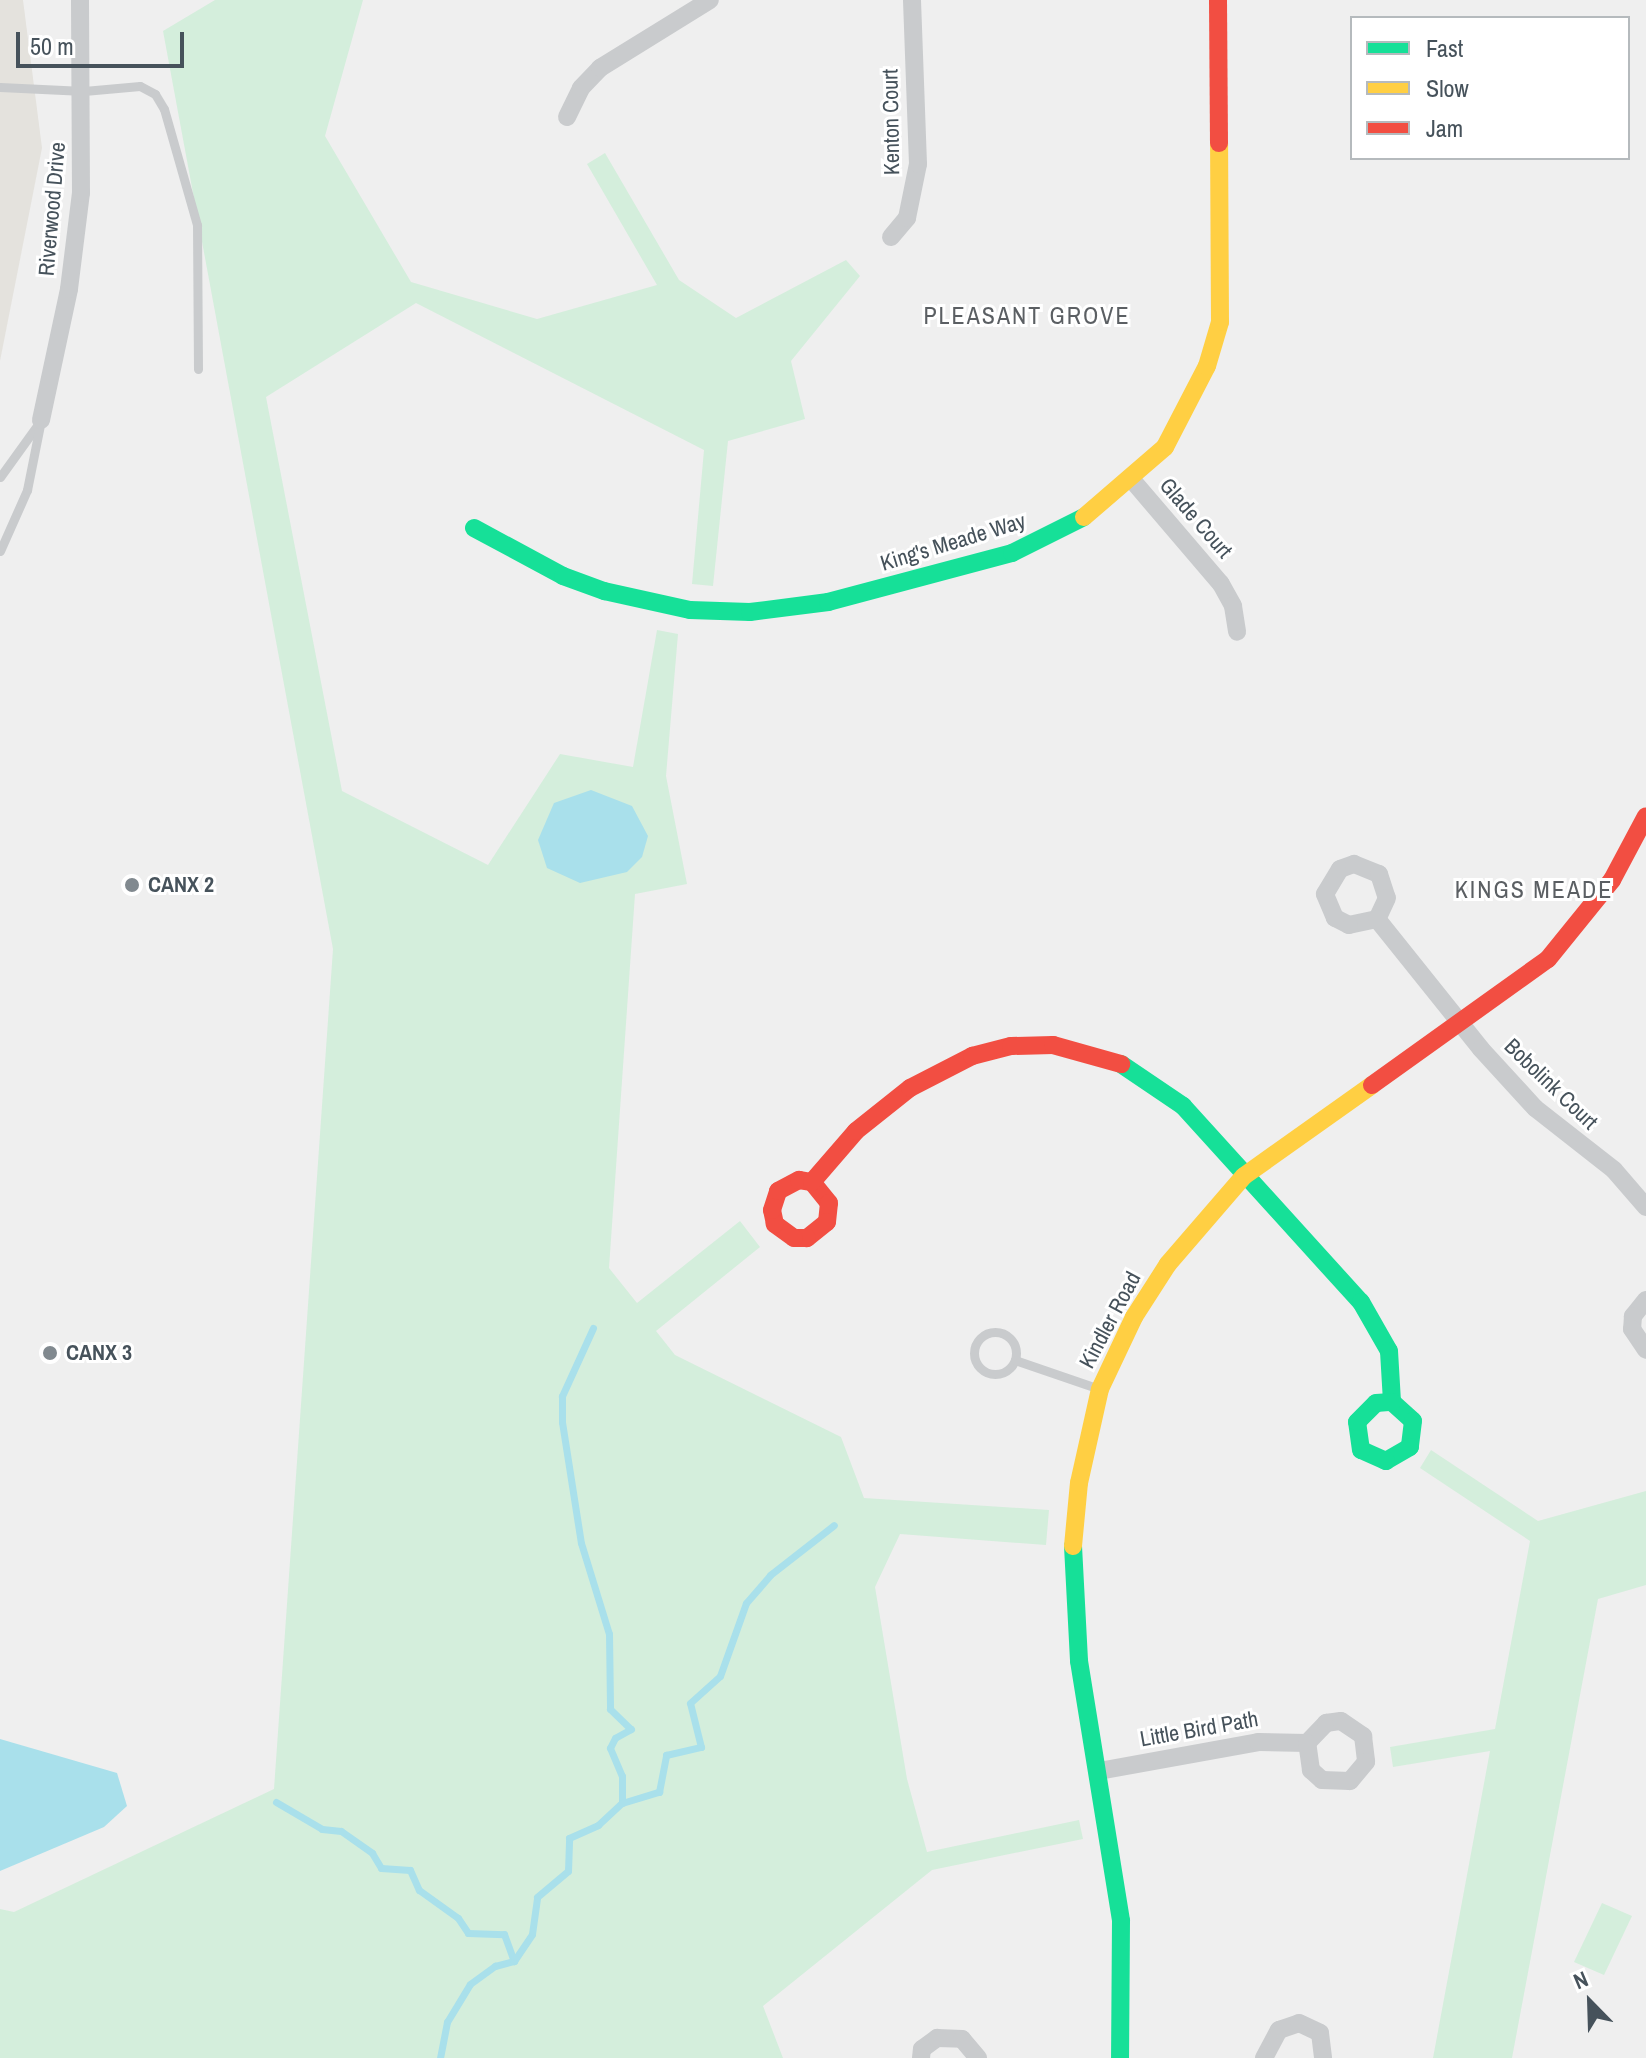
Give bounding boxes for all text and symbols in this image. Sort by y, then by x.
scale bar [20,16,188,66]
legend [1350,16,1630,160]
text: 50 m [30,30,74,62]
text: Fast [1426,32,1463,64]
street label: Kenton Court [877,69,905,175]
text: Slow [1426,72,1469,104]
text: Jam [1426,112,1463,144]
street label: Riverwood Drive [33,141,71,277]
district label: PLEASANT GROVE [923,302,1131,330]
street label: Glade Court [1154,473,1238,563]
street label: King's Meade Way [877,507,1029,577]
place label: CANX 2 [148,872,214,898]
marker: CANX 2 [123,876,141,894]
district label: KINGS MEADE [1455,876,1613,904]
street label: Bobolink Court [1499,1033,1603,1135]
street label: Kindler Road [1074,1267,1146,1373]
place label: CANX 3 [66,1340,132,1366]
marker: CANX 3 [41,1344,59,1362]
street label: Little Bird Path [1138,1706,1260,1752]
north arrow [1550,1962,1630,2042]
text: N [1569,1964,1592,1996]

